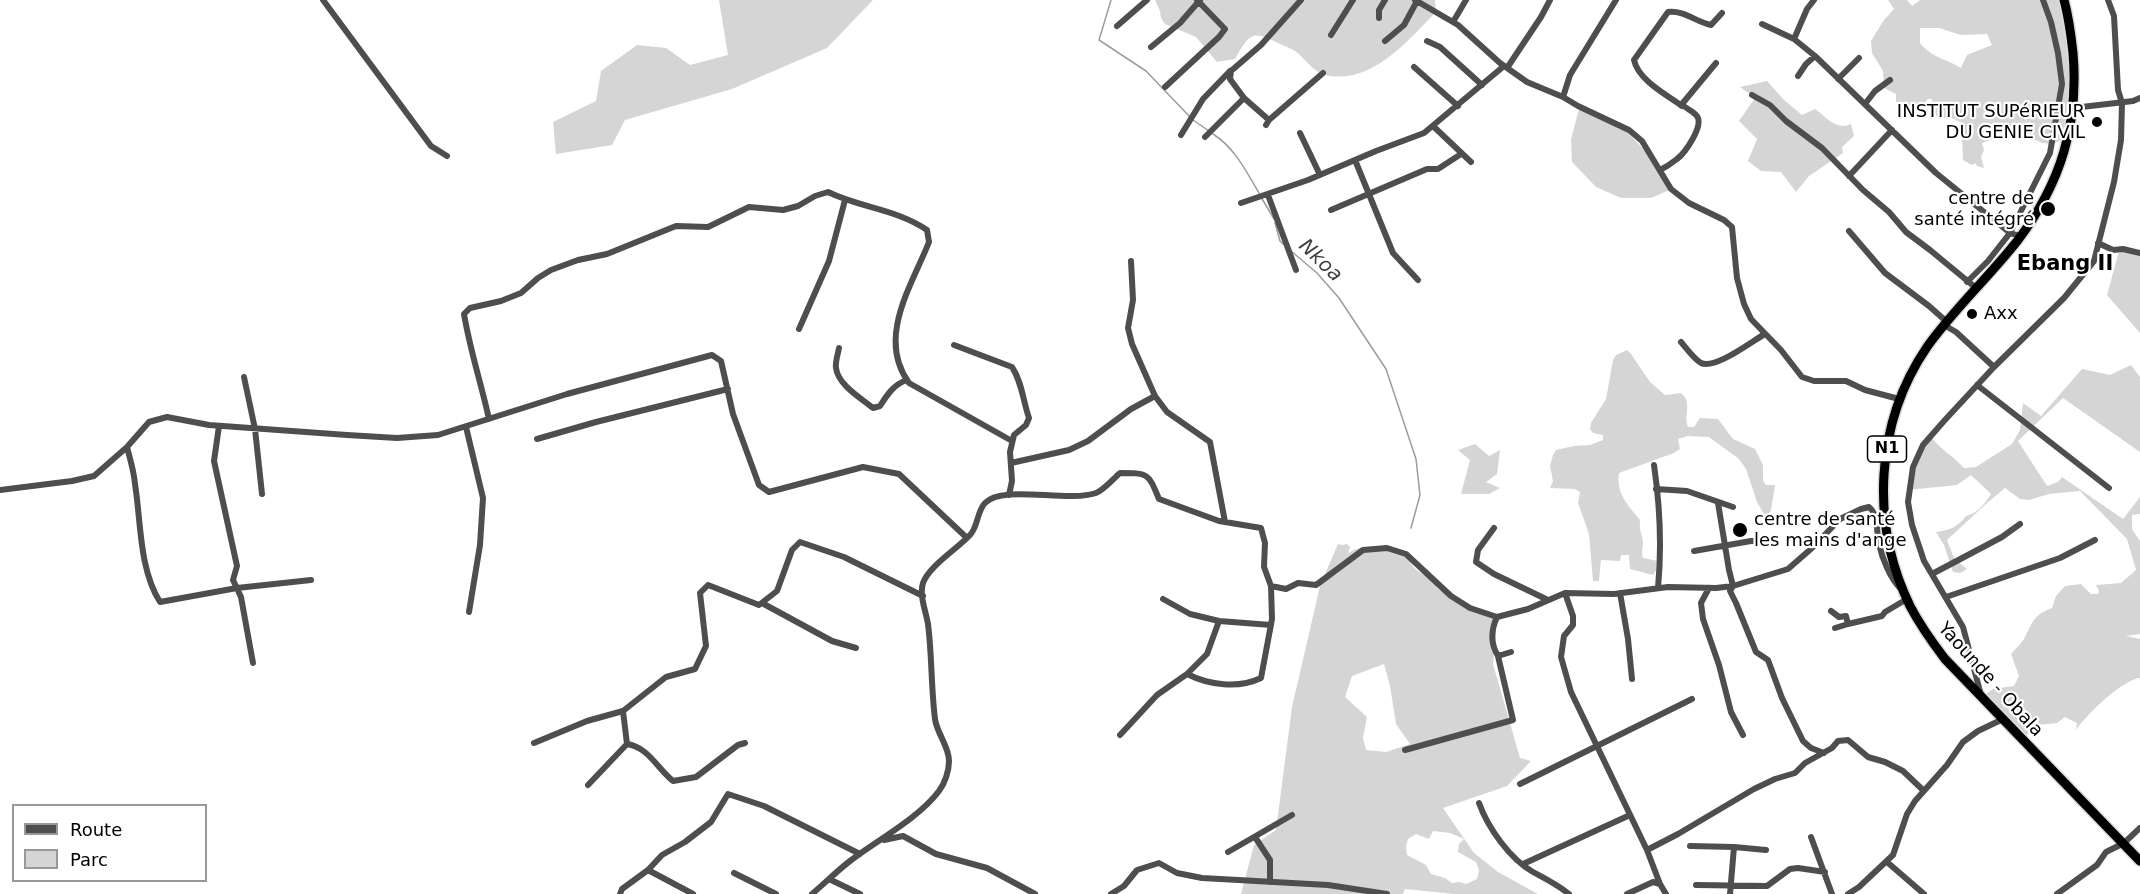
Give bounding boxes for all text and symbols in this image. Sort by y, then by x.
place label: INSTITUT SUPéRIEUR DU GENIE CIVIL [1897,101,2085,144]
marker: INSTITUT SUPéRIEUR DU GENIE CIVIL [2090,115,2104,129]
place label: centre de santé intégré [1914,188,2034,230]
marker: centre de santé intégré [2039,200,2057,218]
water label: Nkoa [1293,235,1347,287]
district label: Ebang II [2017,252,2113,278]
place label: Axx [1984,303,2018,325]
marker: Axx [1965,307,1979,321]
road number: N1 [1868,436,1906,462]
place label: centre de santé les mains d'ange [1754,509,1907,552]
marker: centre de santé les mains d'ange [1731,521,1749,539]
street label: Yaounde - Obala [1933,618,2047,742]
legend [12,804,207,882]
text: Route [70,819,122,840]
text: Parc [70,849,108,870]

